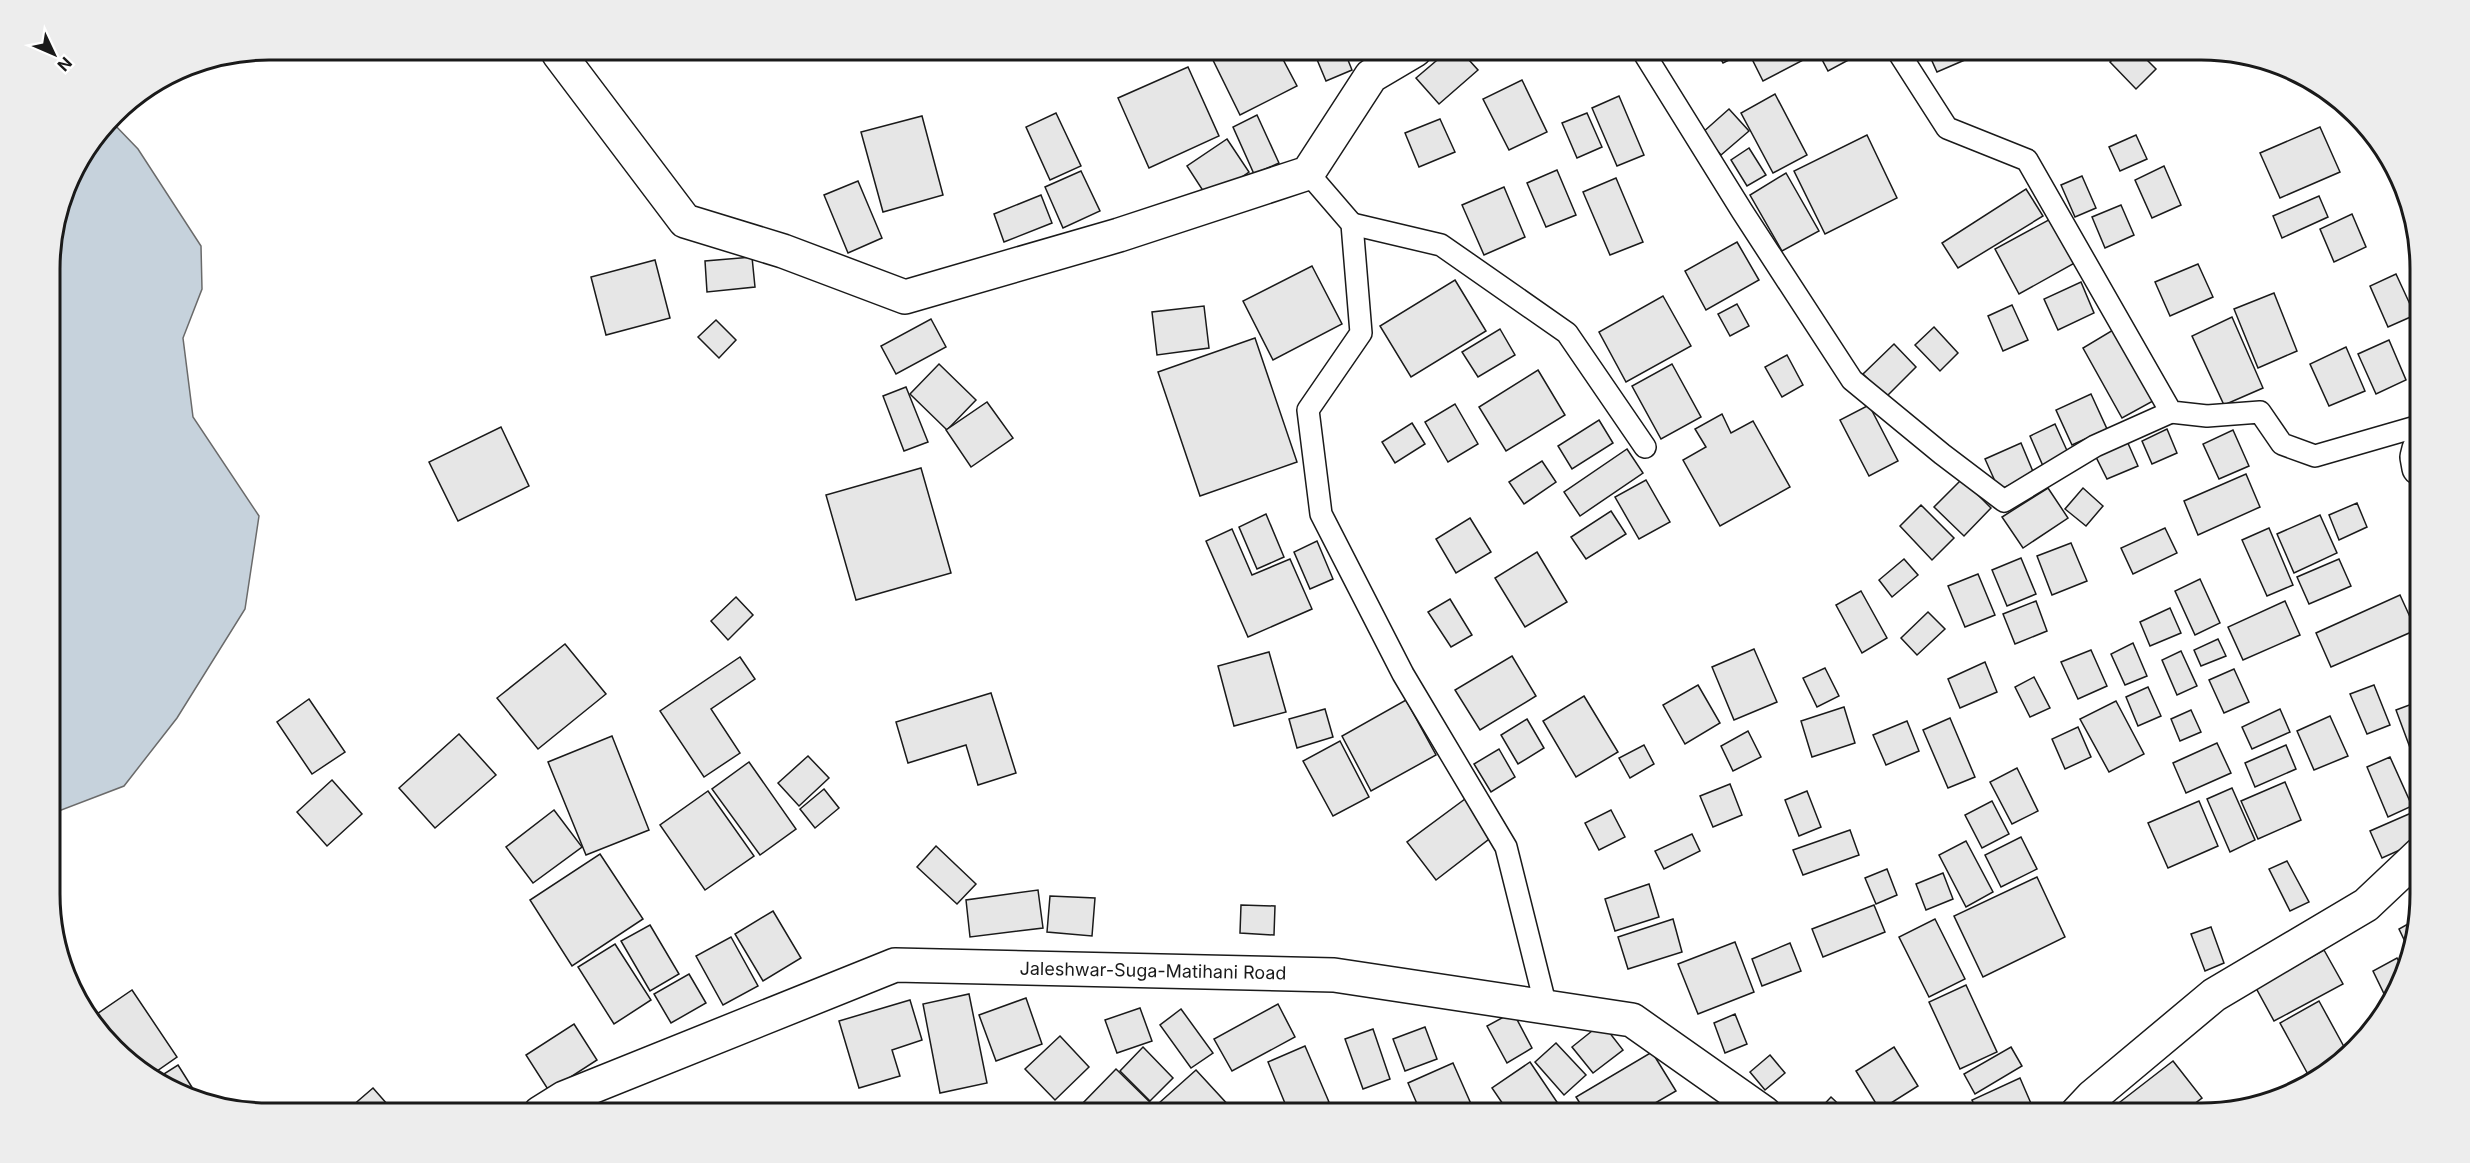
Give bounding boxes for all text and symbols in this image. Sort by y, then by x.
north arrow [24,24,84,84]
text: N [53,53,76,76]
street label: Jaleshwar-Suga-Matihani Road [1019,958,1287,983]

